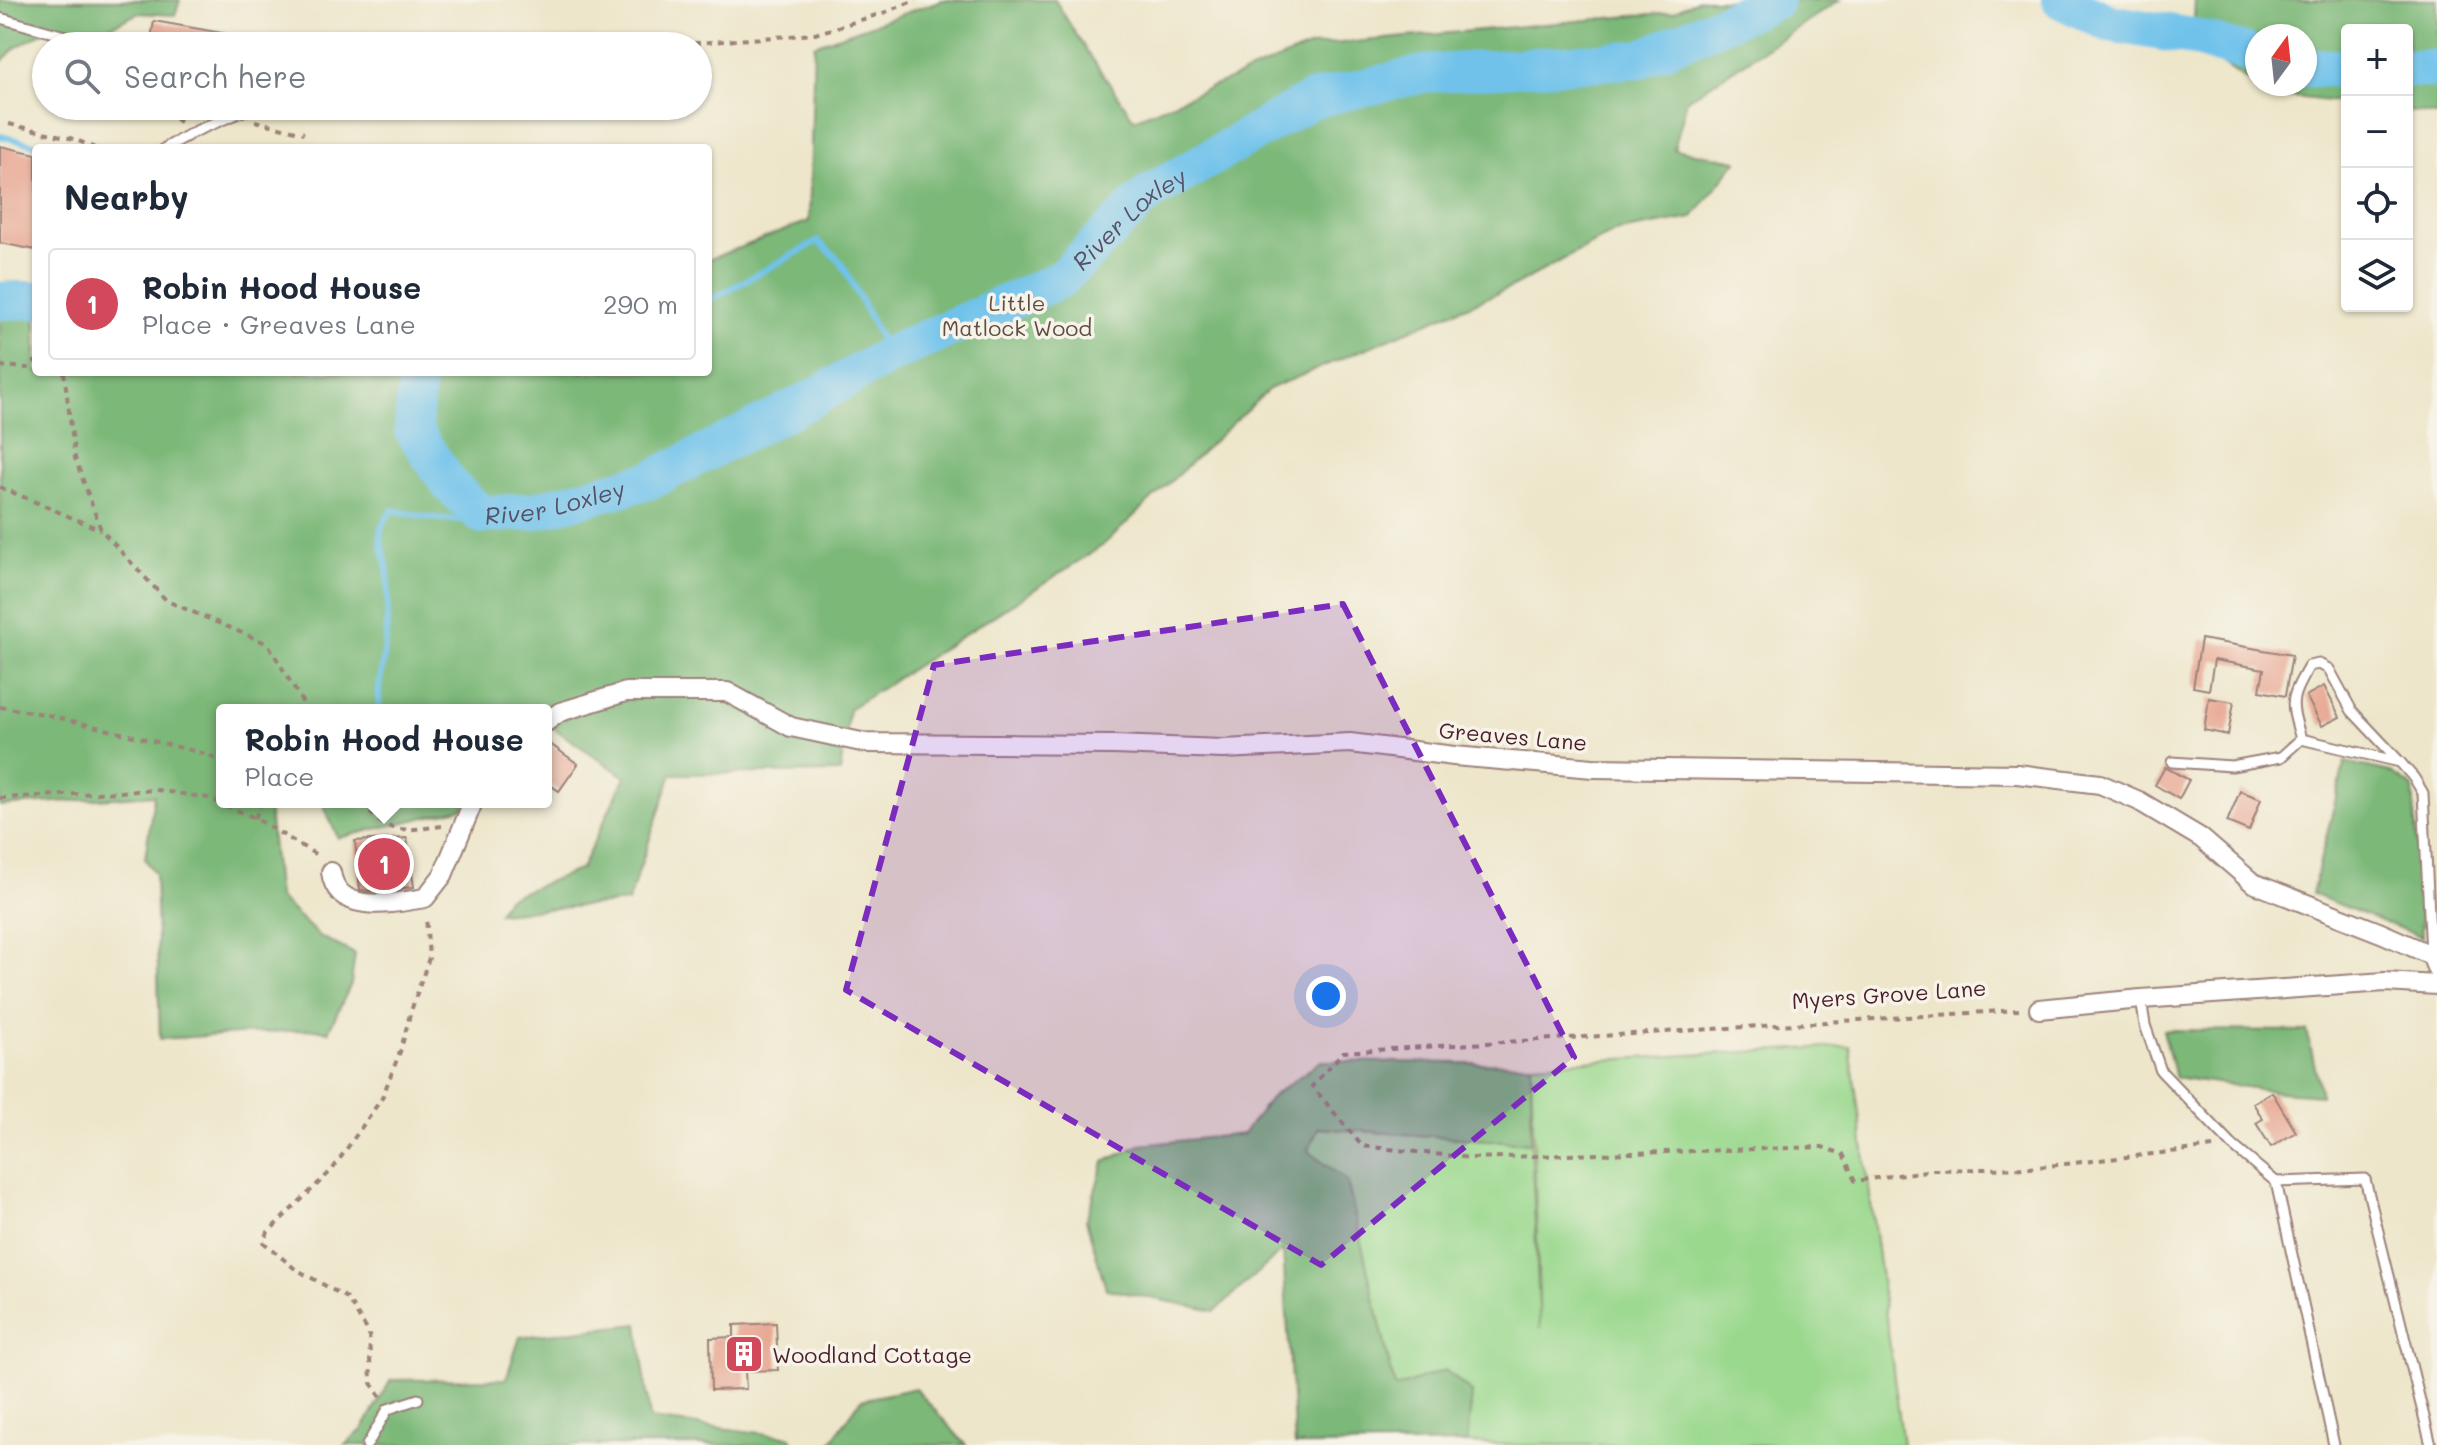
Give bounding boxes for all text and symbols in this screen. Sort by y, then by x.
north arrow [2245,24,2317,96]
map controls [2341,24,2413,312]
button: + [2341,24,2413,96]
search box [32,32,712,120]
icon: search [60,54,104,98]
text: Search here [124,56,307,96]
button: − [2341,96,2413,168]
water label: River Loxley [1065,160,1192,276]
button: locate [2341,168,2413,240]
text: Nearby [64,174,189,219]
button: layers [2341,240,2413,312]
text: Robin Hood House [142,267,421,307]
text: 1 [86,287,98,321]
text: 290 m [603,287,678,321]
park label: Little Matlock Wood [942,288,1092,342]
text: Place · Greaves Lane [142,307,416,341]
water label: River Loxley [483,472,628,530]
popup [216,704,552,808]
street label: Greaves Lane [1438,715,1588,757]
text: Robin Hood House [244,719,524,759]
text: Place [244,759,314,793]
pin: 1 [358,834,410,894]
street label: Myers Grove Lane [1791,973,1987,1015]
your location [1306,976,1346,1016]
building icon: Woodland Cottage [723,1333,765,1375]
place label: Woodland Cottage [772,1340,972,1369]

